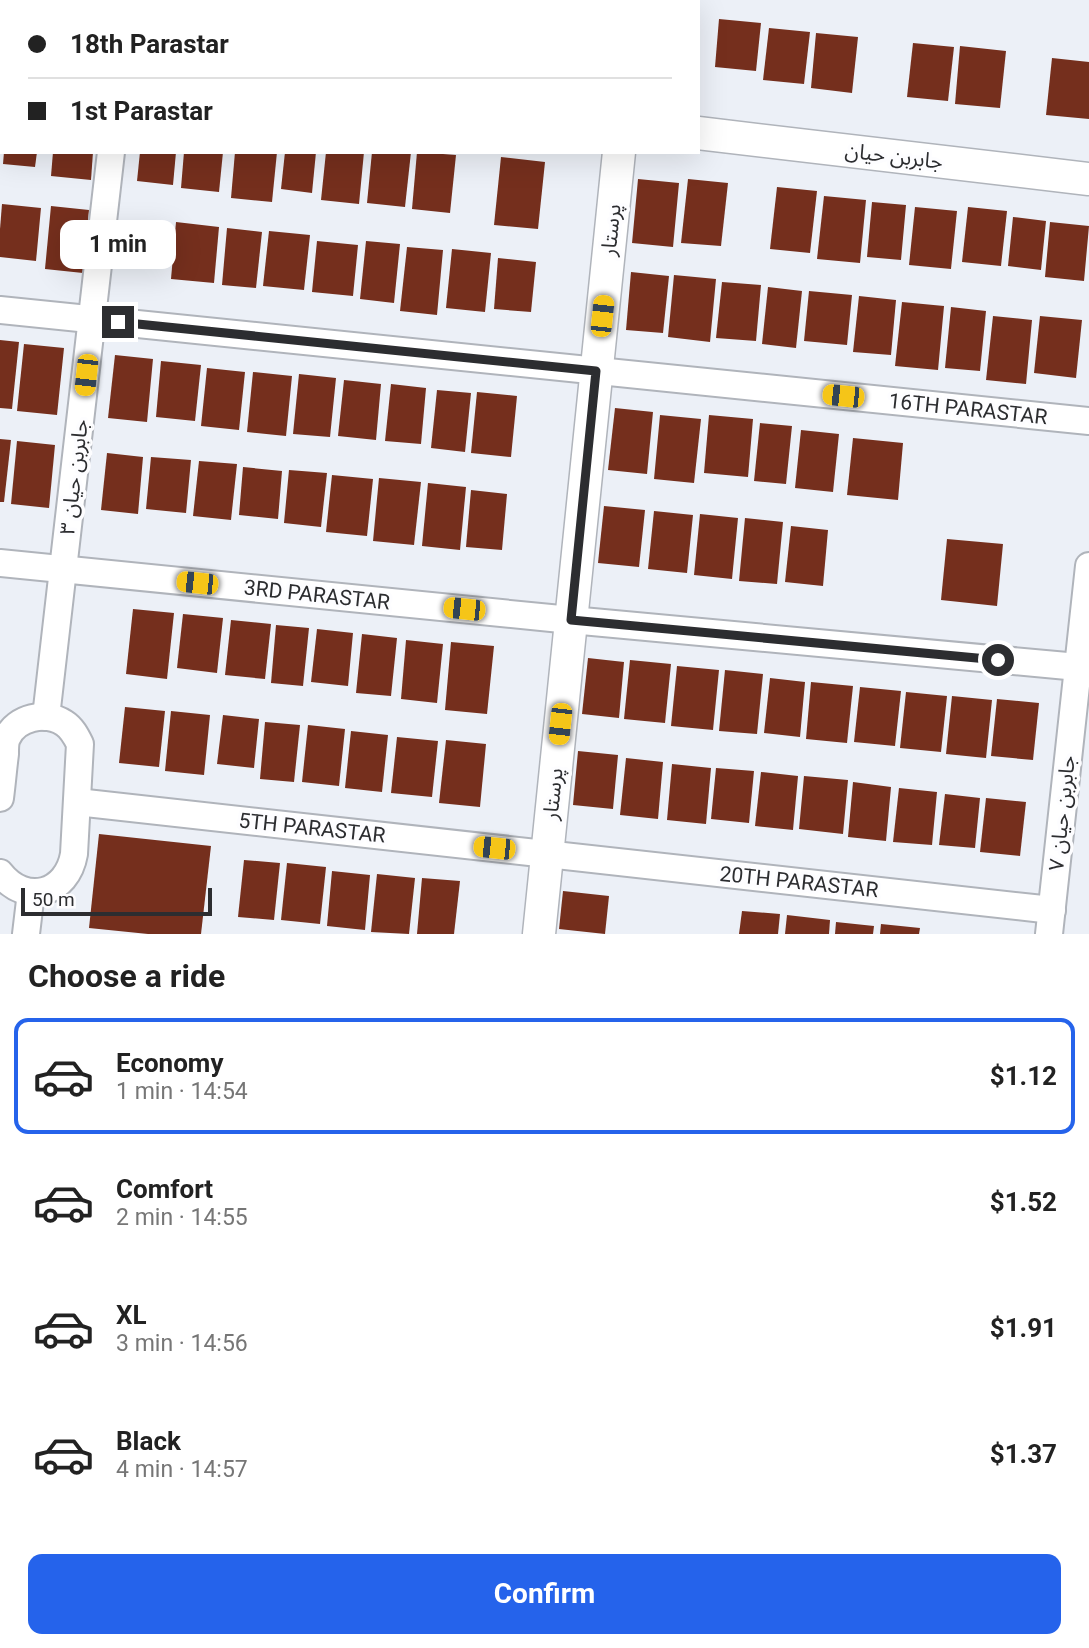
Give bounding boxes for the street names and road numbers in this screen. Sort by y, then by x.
street label: جابربن حیان [844,138,944,174]
street label: پرستار [596,203,627,258]
street label: 16TH PARASTAR [888,389,1049,429]
street label: جابربن حیان ۳ [55,418,93,536]
street label: 3RD PARASTAR [243,575,391,615]
street label: جابربن حیان ۷ [1044,754,1080,872]
street label: پرستار [538,767,569,822]
street label: 5TH PARASTAR [237,808,387,848]
street label: 20TH PARASTAR [719,862,880,902]

